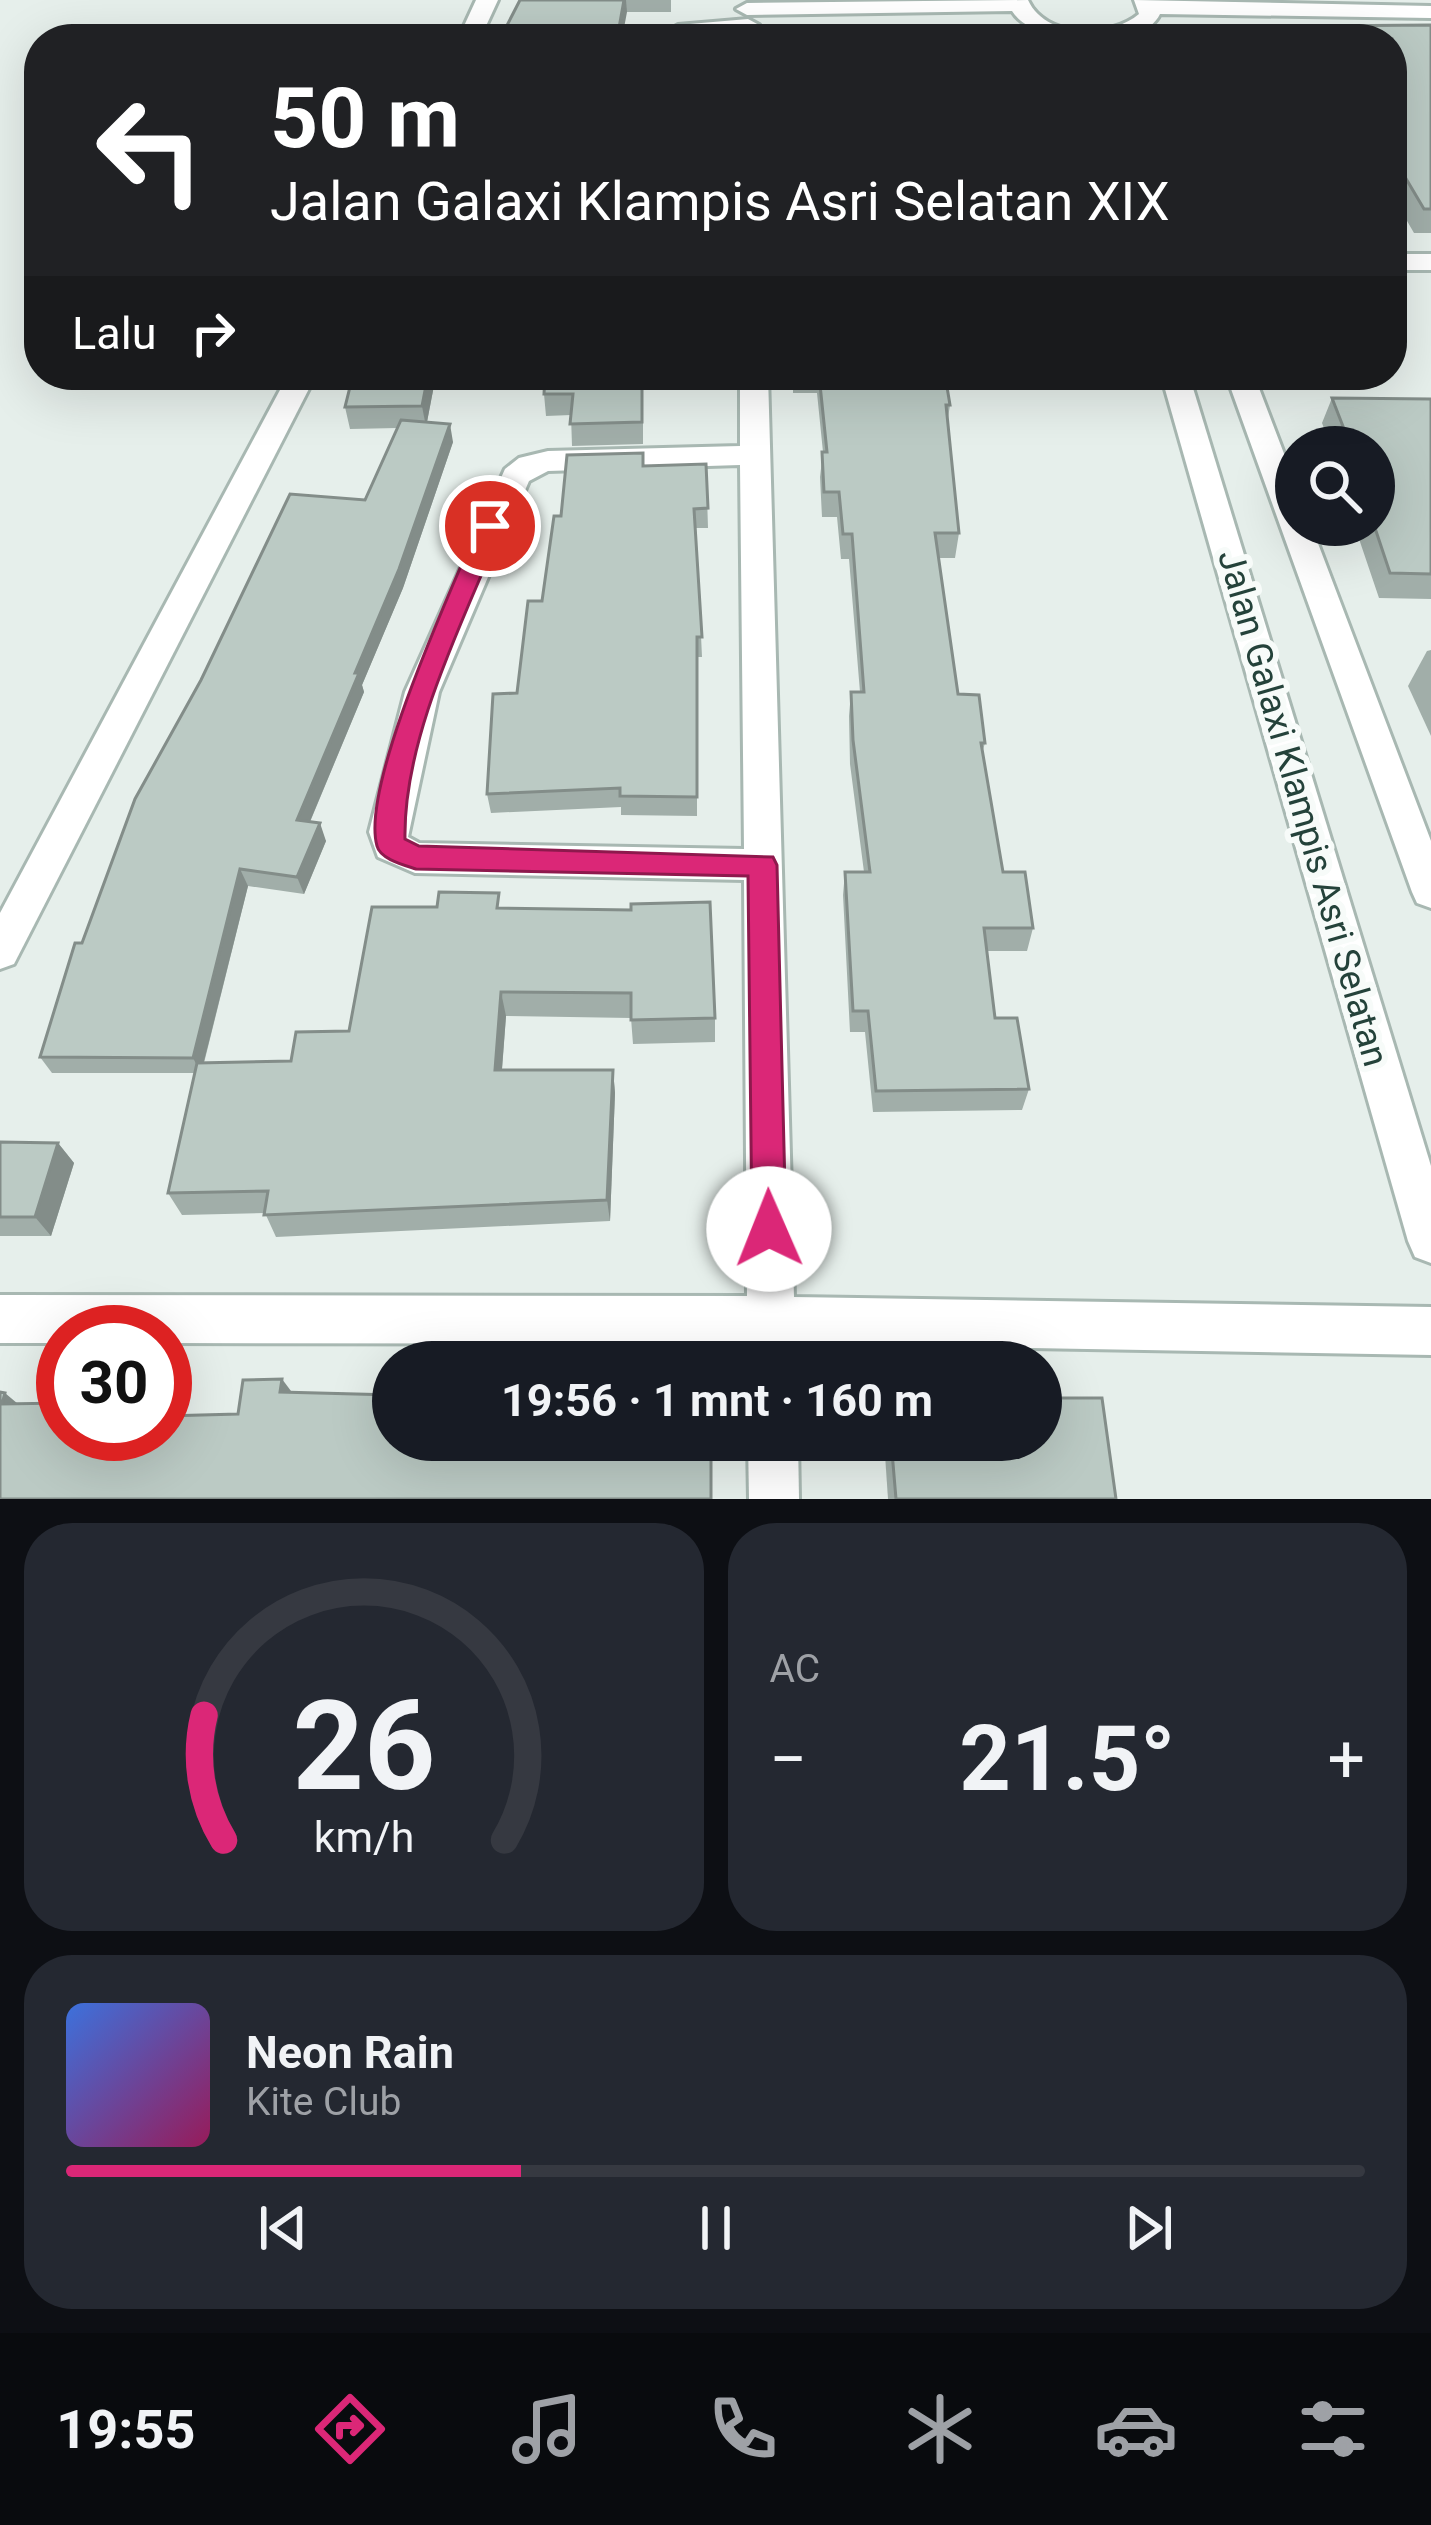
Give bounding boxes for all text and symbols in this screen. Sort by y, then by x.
text: 50 m [270,69,460,168]
icon: left [72,72,228,228]
text: Jalan Galaxi Klampis Asri Selatan XIX [270,170,1170,233]
icon: right [180,300,246,366]
text: Lalu [72,307,156,360]
map controls [1275,426,1395,546]
button: search [1275,426,1395,546]
pin [439,475,541,577]
icon: arrive [457,493,523,559]
street label: Jalan Galaxi Klampis Asri Selatan [1209,545,1397,1071]
position arrow [706,1166,832,1292]
speed limit sign: 30 [36,1305,192,1461]
text: 19:56 · 1 mnt · 160 m [501,1374,933,1427]
text: AC [770,1646,820,1692]
text: 26 [292,1673,435,1819]
text: 21.5° [959,1707,1175,1812]
text: − [770,1721,807,1798]
text: + [1328,1721,1365,1798]
text: km/h [313,1812,414,1862]
text: Neon Rain [246,2026,454,2079]
text: Kite Club [246,2079,401,2125]
icon: previous [250,2195,316,2261]
icon: pause [683,2195,749,2261]
icon: next [1116,2195,1182,2261]
icon: directions [308,2387,392,2471]
icon: music [505,2387,589,2471]
icon: phone [701,2387,785,2471]
icon: climate [898,2387,982,2471]
icon: car [1094,2387,1178,2471]
icon: filters [1291,2387,1375,2471]
text: 19:55 [56,2398,195,2461]

